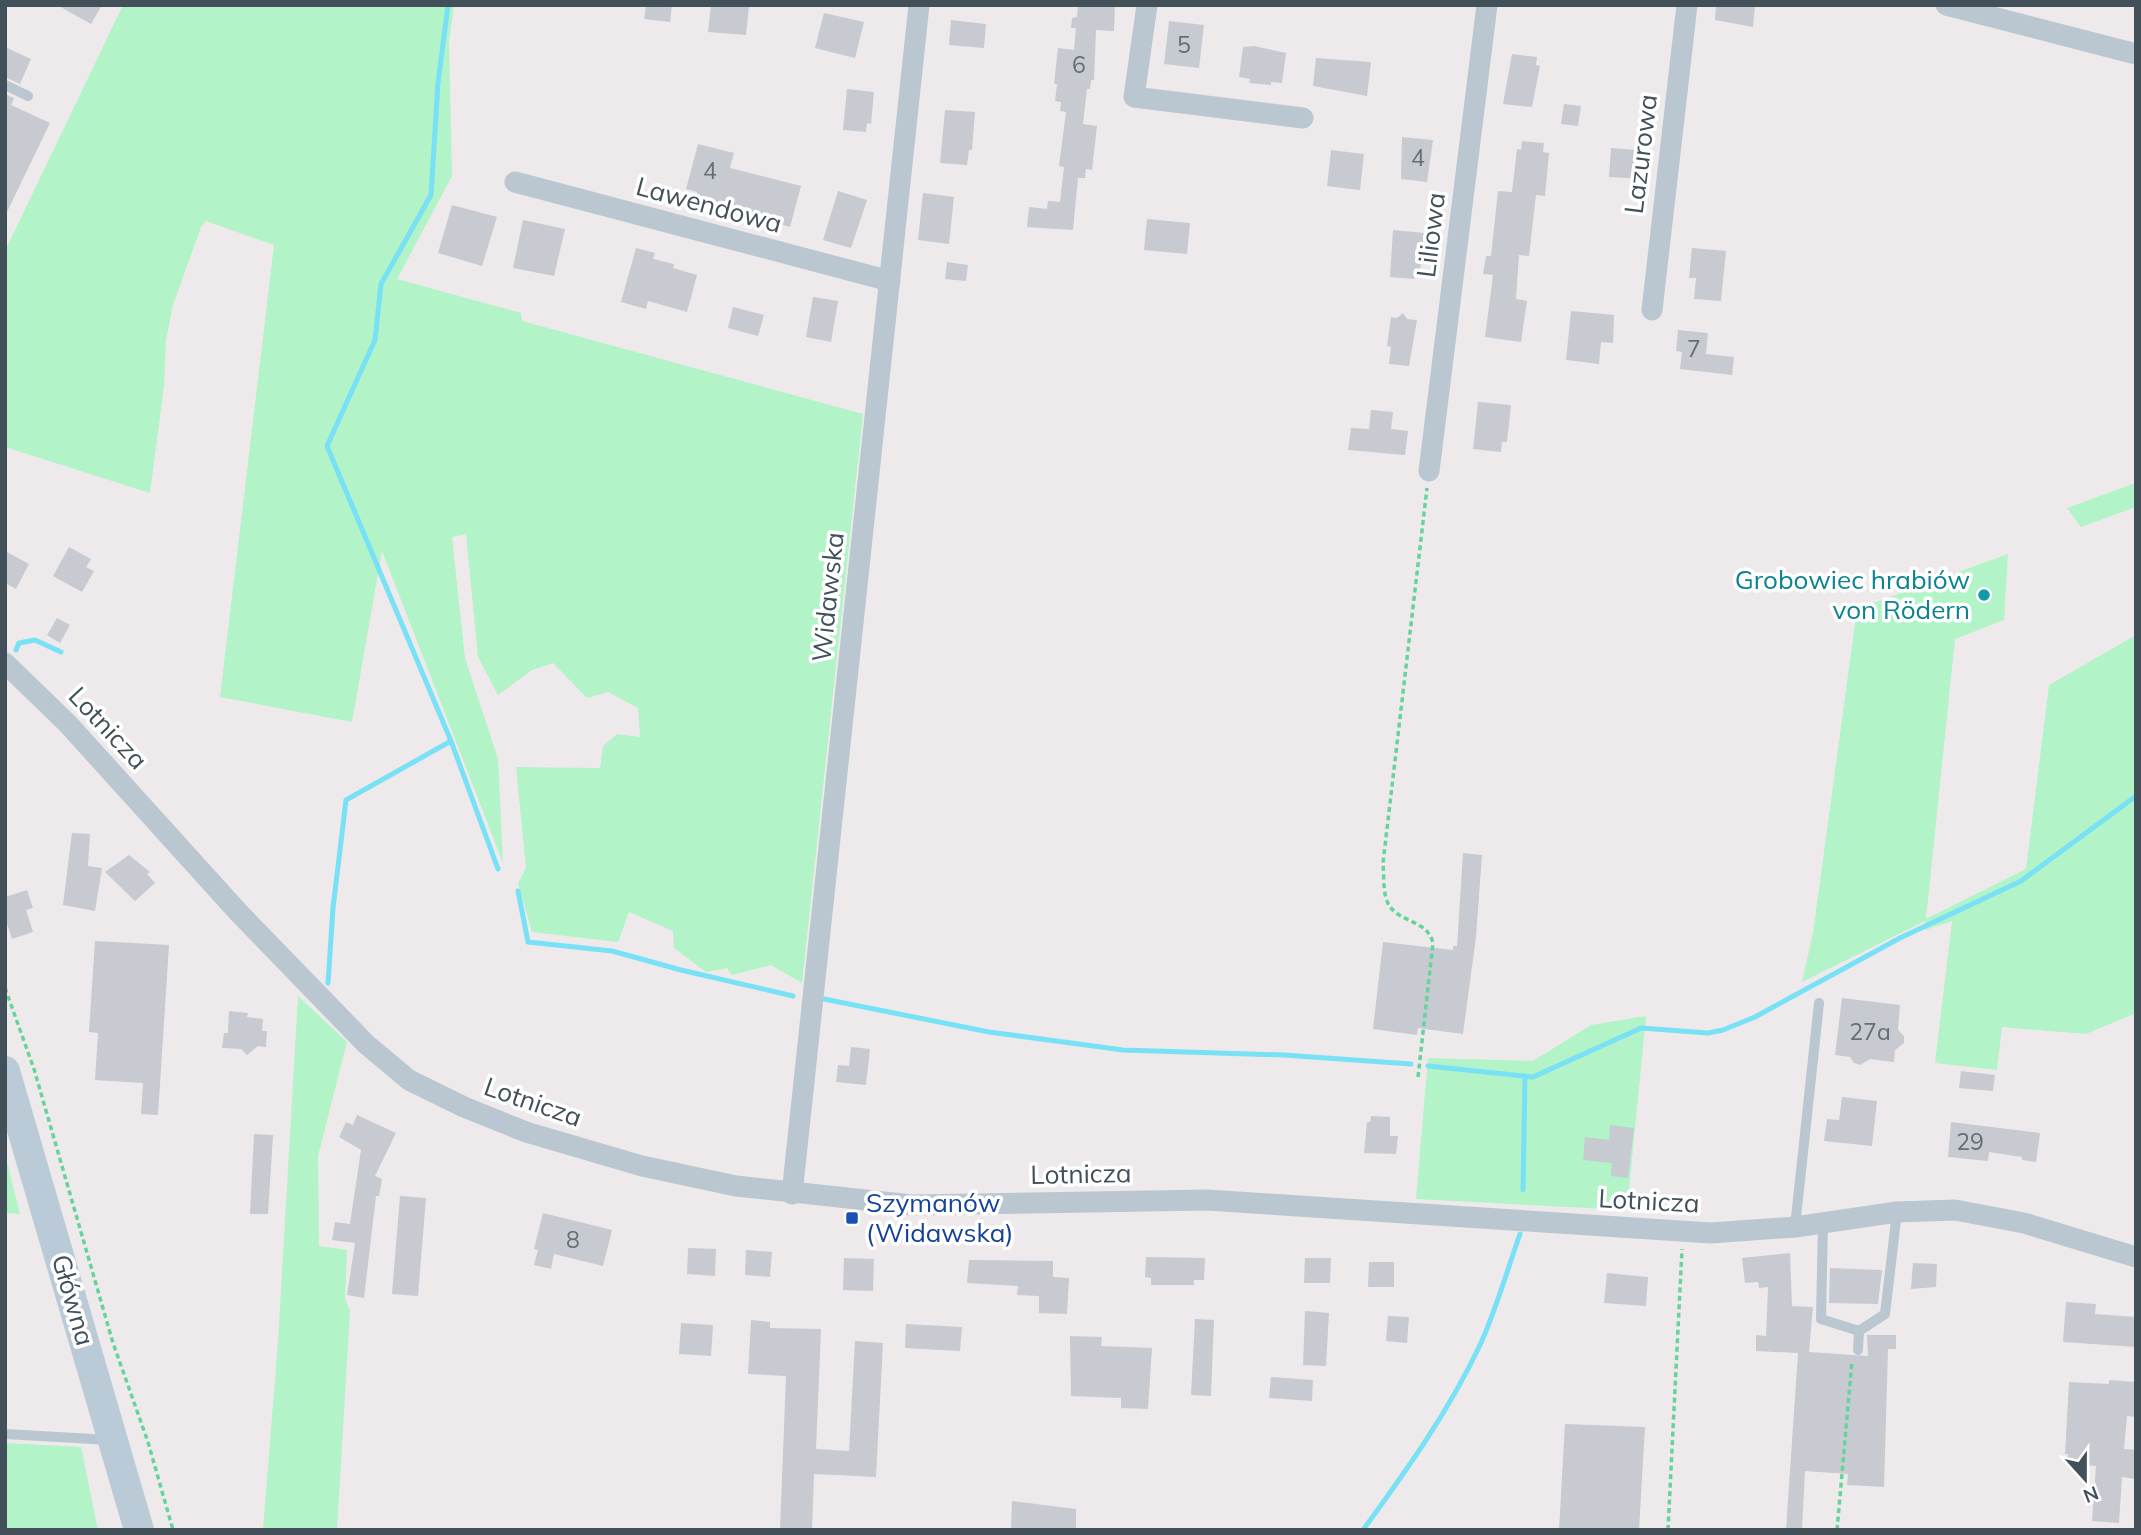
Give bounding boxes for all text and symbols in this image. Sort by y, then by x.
house number: 5 [1177,30,1191,59]
house number: 6 [1072,50,1086,79]
street label: Lazurowa [1617,92,1664,216]
house number: 4 [1411,143,1425,172]
house number: 4 [703,156,717,185]
street label: Lawendowa [633,169,786,240]
street label: Liliowa [1409,191,1452,279]
house number: 7 [1687,334,1701,363]
street label: Widawska [804,530,851,663]
place label: Grobowiec hrabiów von Rödern [1735,563,1970,626]
marker: Grobowiec hrabiów von Rödern [1976,587,1992,603]
street label: Lotnicza [62,679,155,776]
house number: 27a [1849,1017,1891,1046]
street label: Lotnicza [480,1069,586,1134]
house number: 29 [1956,1127,1984,1156]
street label: Lotnicza [1030,1156,1132,1191]
street label: Lotnicza [1598,1181,1700,1220]
place label: Szymanów (Widawska) [866,1186,1014,1249]
marker: Szymanów (Widawska) [844,1210,860,1226]
house number: 8 [566,1225,580,1254]
street label: Główna [45,1250,102,1349]
north arrow [2050,1444,2120,1514]
text: N [2080,1481,2102,1509]

